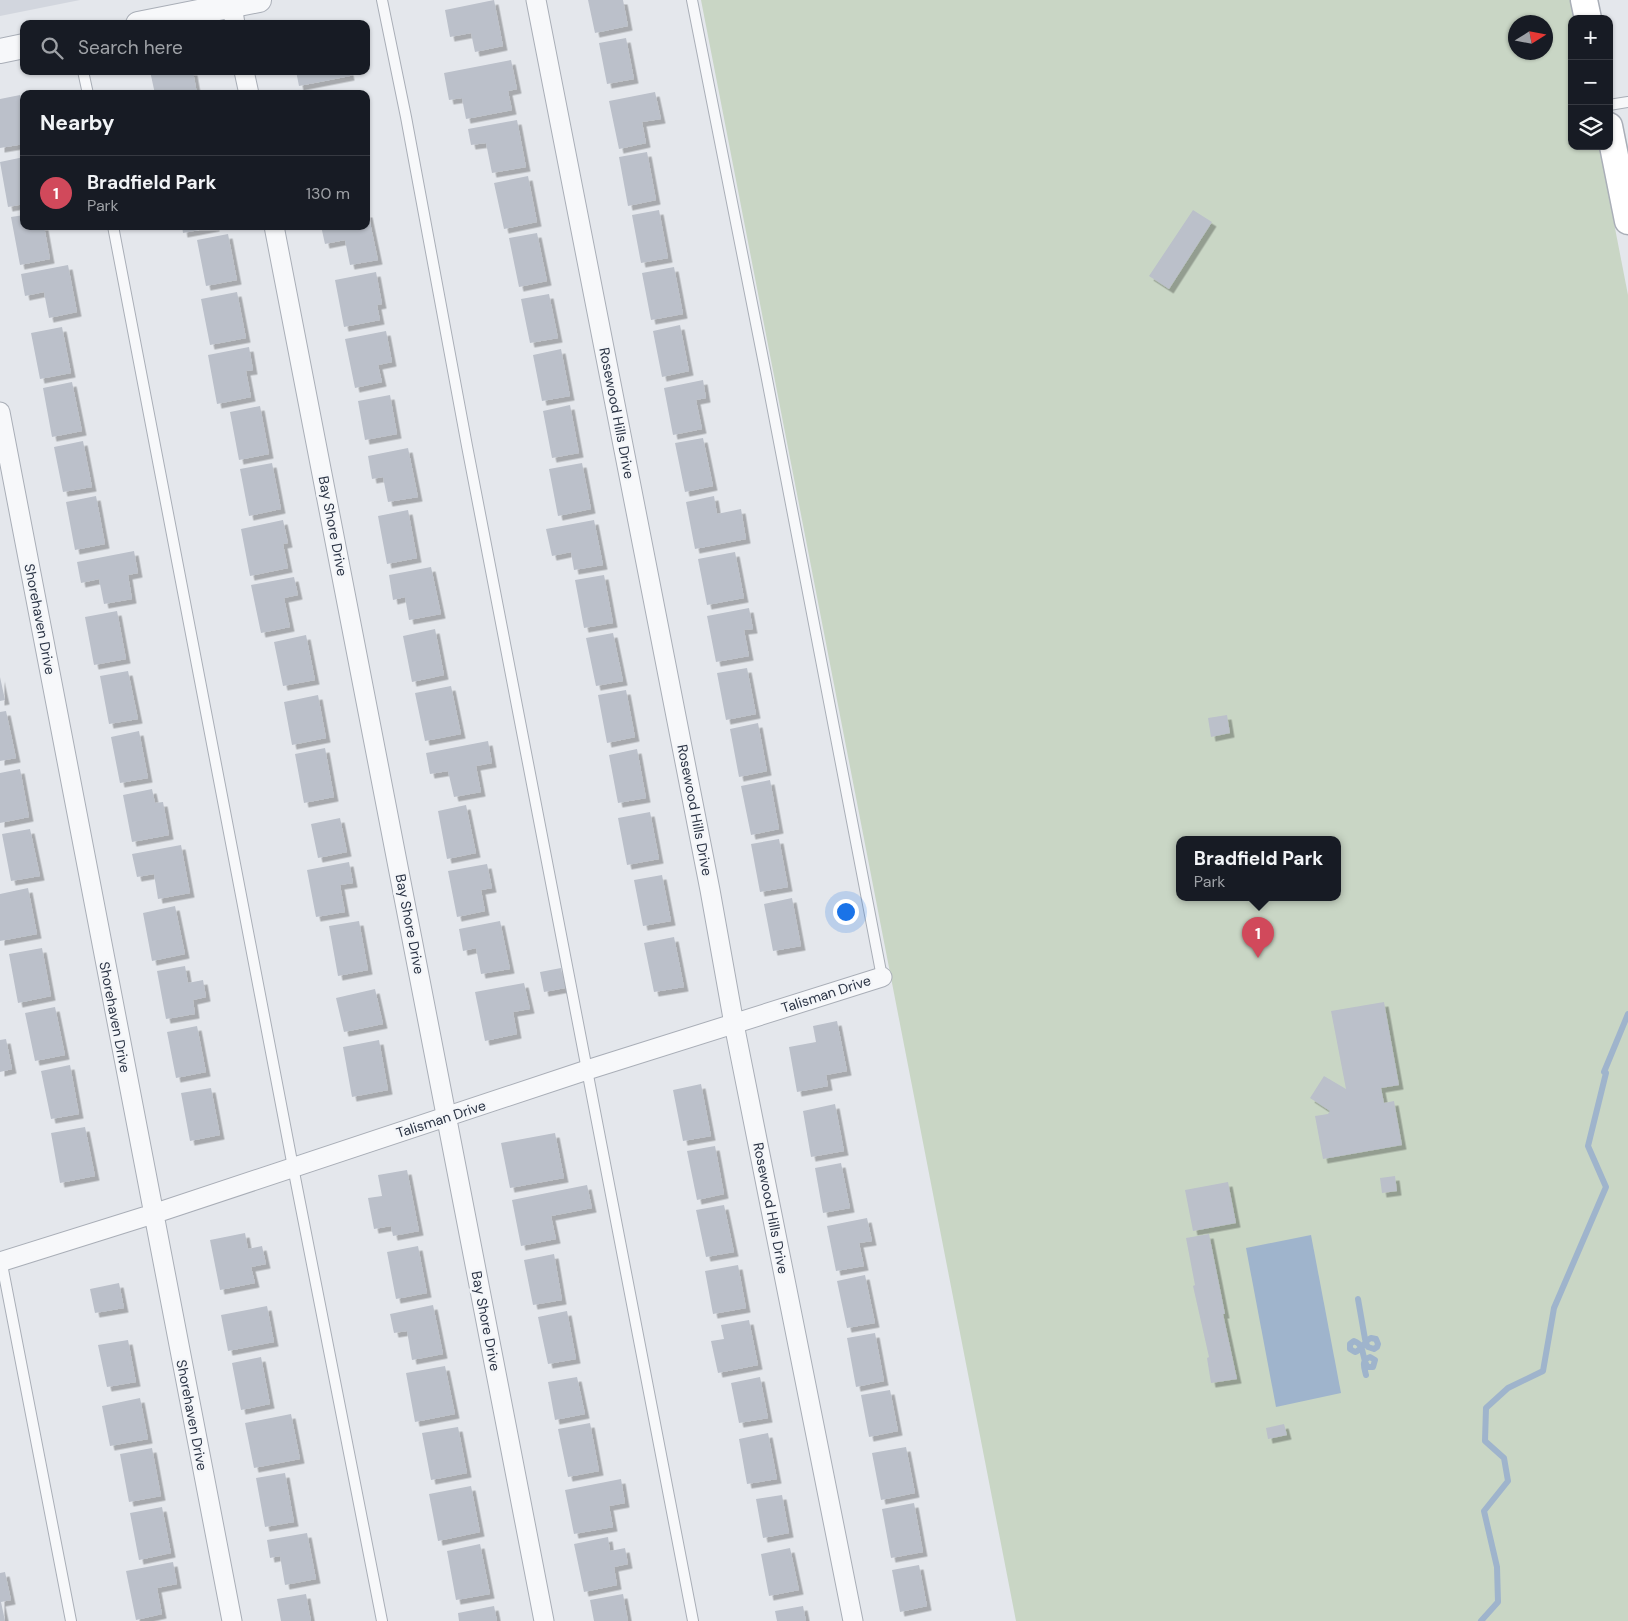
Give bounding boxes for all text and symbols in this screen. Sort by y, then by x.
north arrow [1508,15,1553,60]
map controls [1568,15,1613,150]
button: + [1568,15,1613,60]
search box [20,20,370,75]
icon: search [38,34,66,62]
text: Search here [78,35,183,60]
button: − [1568,60,1613,105]
button: layers [1568,105,1613,150]
text: Nearby [40,109,114,137]
text: Bradfield Park [87,170,216,195]
text: 1 [53,183,59,204]
text: 130 m [306,183,350,204]
text: Park [87,195,119,216]
street label: Rosewood Hills Drive [595,346,639,480]
street label: Bay Shore Drive [314,474,352,578]
street label: Shorehaven Drive [20,562,60,676]
street label: Rosewood Hills Drive [673,743,717,877]
popup [1176,836,1341,901]
text: Bradfield Park [1194,846,1323,871]
text: Park [1194,871,1225,892]
street label: Bay Shore Drive [391,872,429,976]
your location [833,899,859,925]
pin: 1 [1242,917,1274,958]
street label: Shorehaven Drive [95,960,135,1074]
street label: Talisman Drive [779,971,873,1017]
street label: Talisman Drive [394,1096,488,1142]
street label: Rosewood Hills Drive [749,1141,793,1275]
street label: Bay Shore Drive [467,1269,505,1373]
street label: Shorehaven Drive [172,1358,212,1472]

